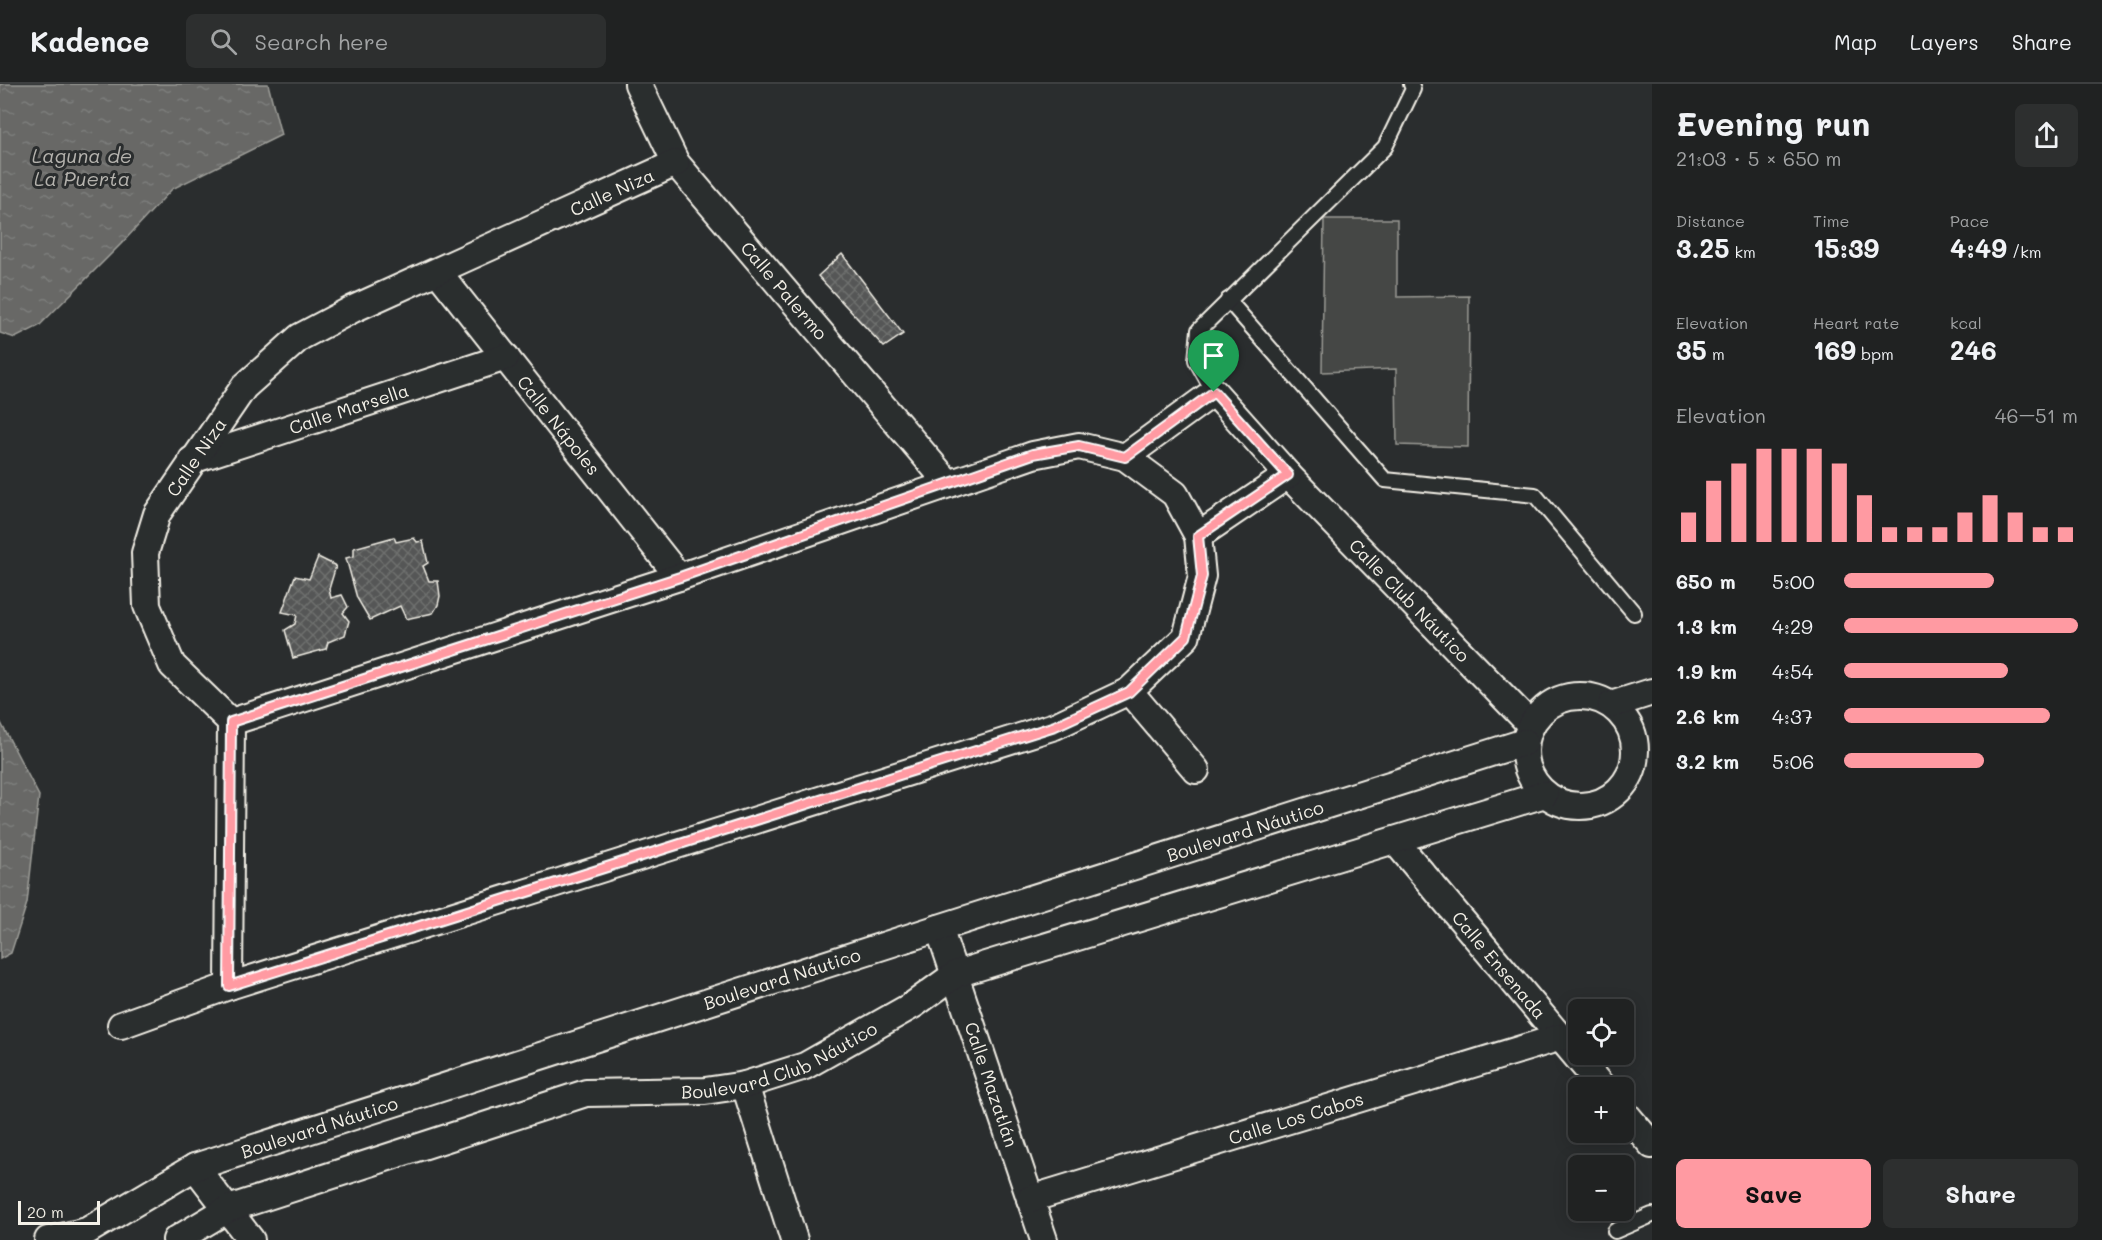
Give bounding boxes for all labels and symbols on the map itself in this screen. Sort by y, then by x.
water label: Laguna de La Puerta [32,142,132,191]
street label: Calle Niza [566,162,658,221]
street label: Calle Palermo [736,236,833,345]
pin [1188,330,1239,392]
street label: Calle Nápoles [512,370,606,480]
street label: Calle Marsella [286,378,412,439]
street label: Calle Niza [161,413,231,501]
street label: Calle Club Náutico [1344,533,1476,667]
street label: Boulevard Náutico [1163,795,1327,867]
street label: Calle Ensenada [1447,906,1552,1024]
street label: Boulevard Náutico [700,942,864,1015]
street label: Boulevard Club Náutico [681,1016,881,1103]
street label: Calle Mazatlán [959,1019,1024,1150]
street label: Calle Los Cabos [1226,1086,1366,1150]
street label: Boulevard Náutico [238,1091,401,1164]
scale bar [18,1198,100,1226]

